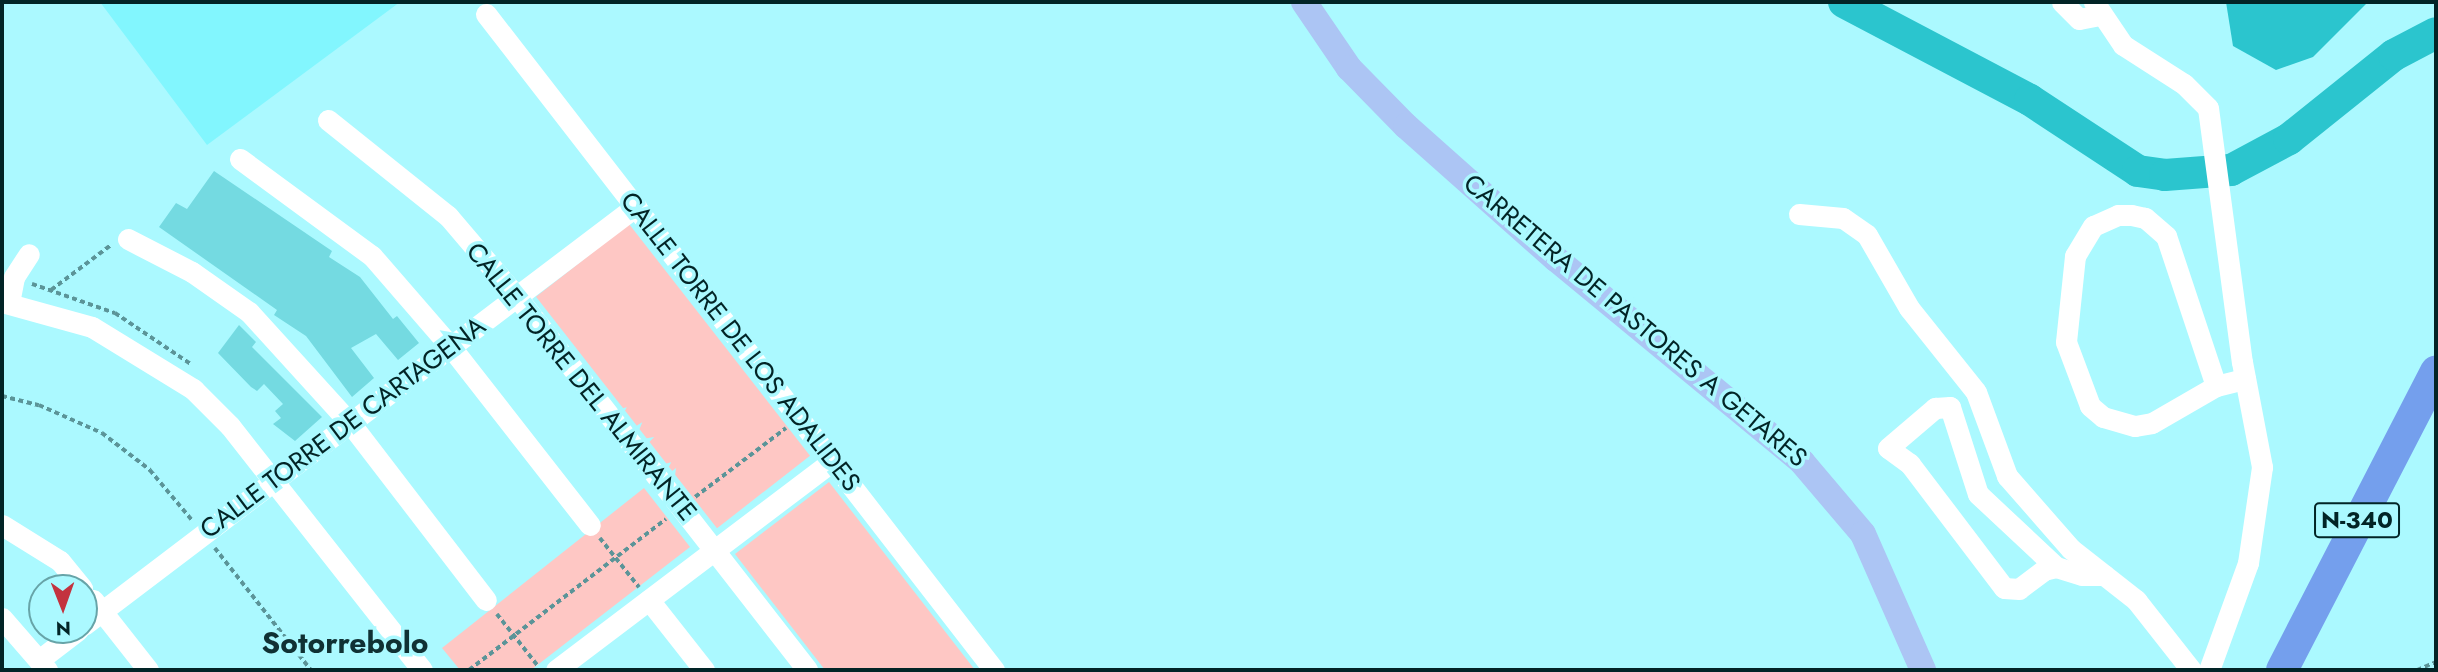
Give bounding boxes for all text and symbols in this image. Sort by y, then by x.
street label: CARRETERA DE PASTORES A GETARES [1457,168,1813,474]
street label: CALLE TORRE DE LOS ADALIDES [613,186,867,498]
street label: CALLE TORRE DEL ALMIRANTE [459,237,703,527]
street label: CALLE TORRE DE CARTAGENA [194,310,492,546]
road number: N-340 [2313,500,2401,540]
north arrow [28,574,98,644]
text: N [56,615,71,642]
district label: Sotorrebolo [261,625,429,661]

